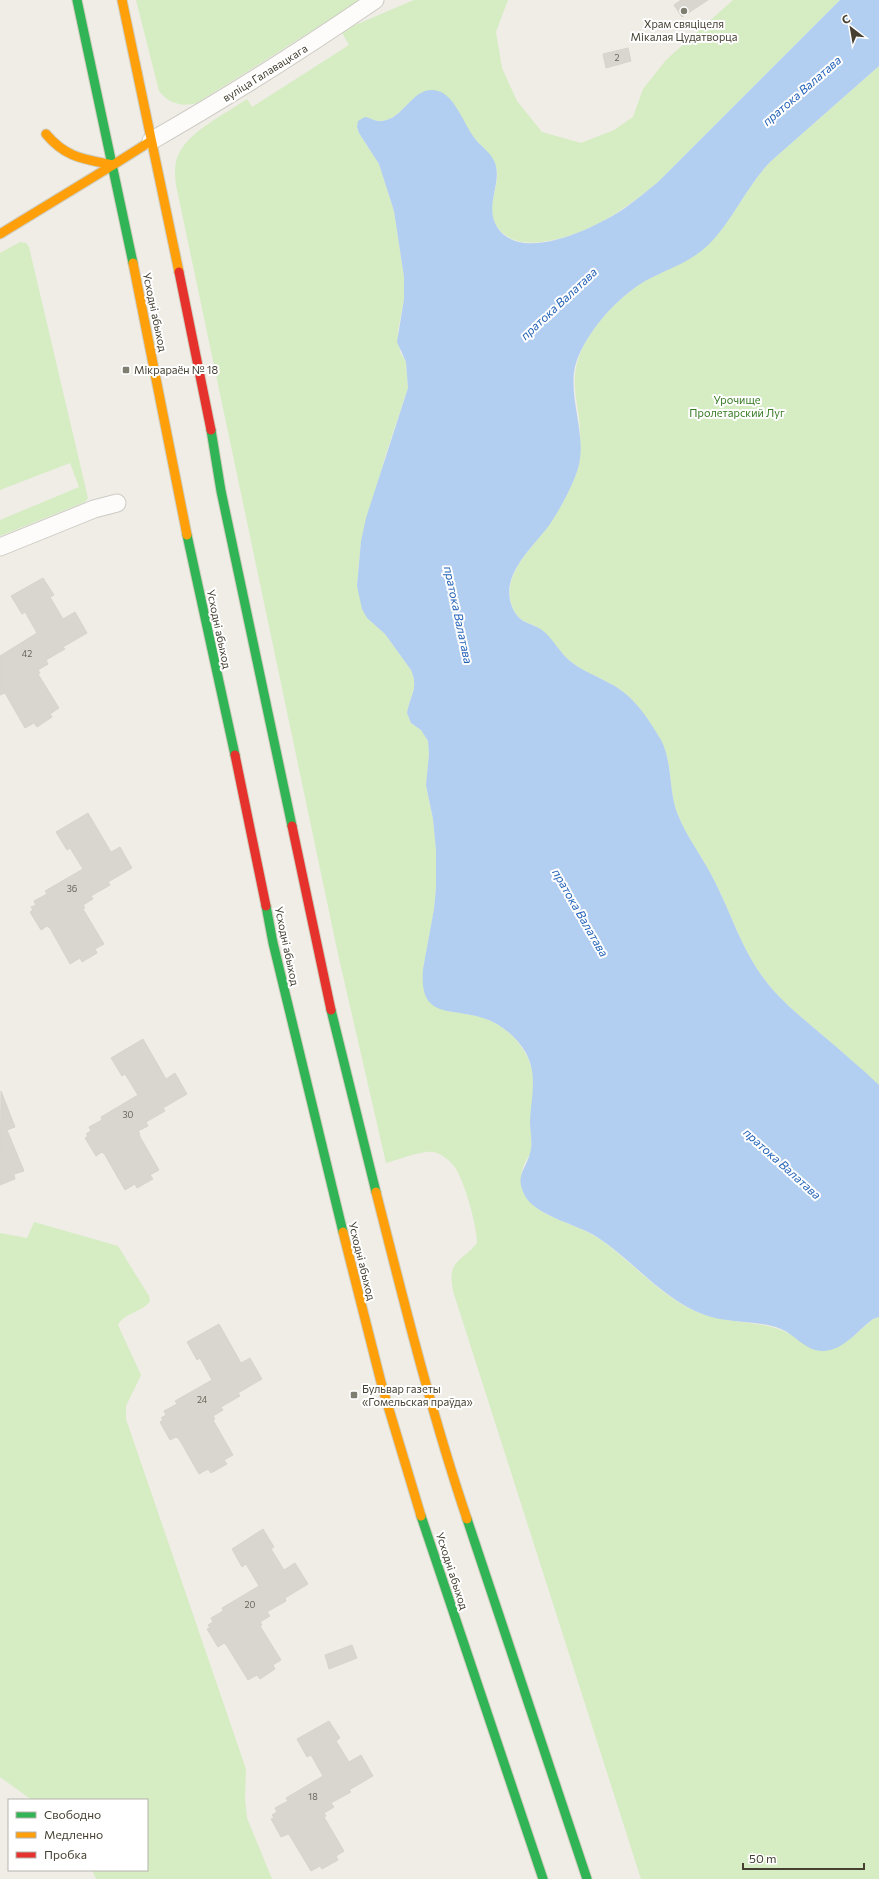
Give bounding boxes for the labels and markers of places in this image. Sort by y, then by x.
marker: Храм свяціцеля Мікалая Цудатворца [679,6,689,16]
place label: Храм свяціцеля Мікалая Цудатворца [631,17,737,43]
place label: Мікрараён № 18 [134,363,218,376]
marker: Мікрараён № 18 [121,365,131,375]
place label: Бульвар газеты «Гомельская праўда» [362,1382,473,1408]
marker: Бульвар газеты «Гомельская праўда» [349,1390,359,1400]

